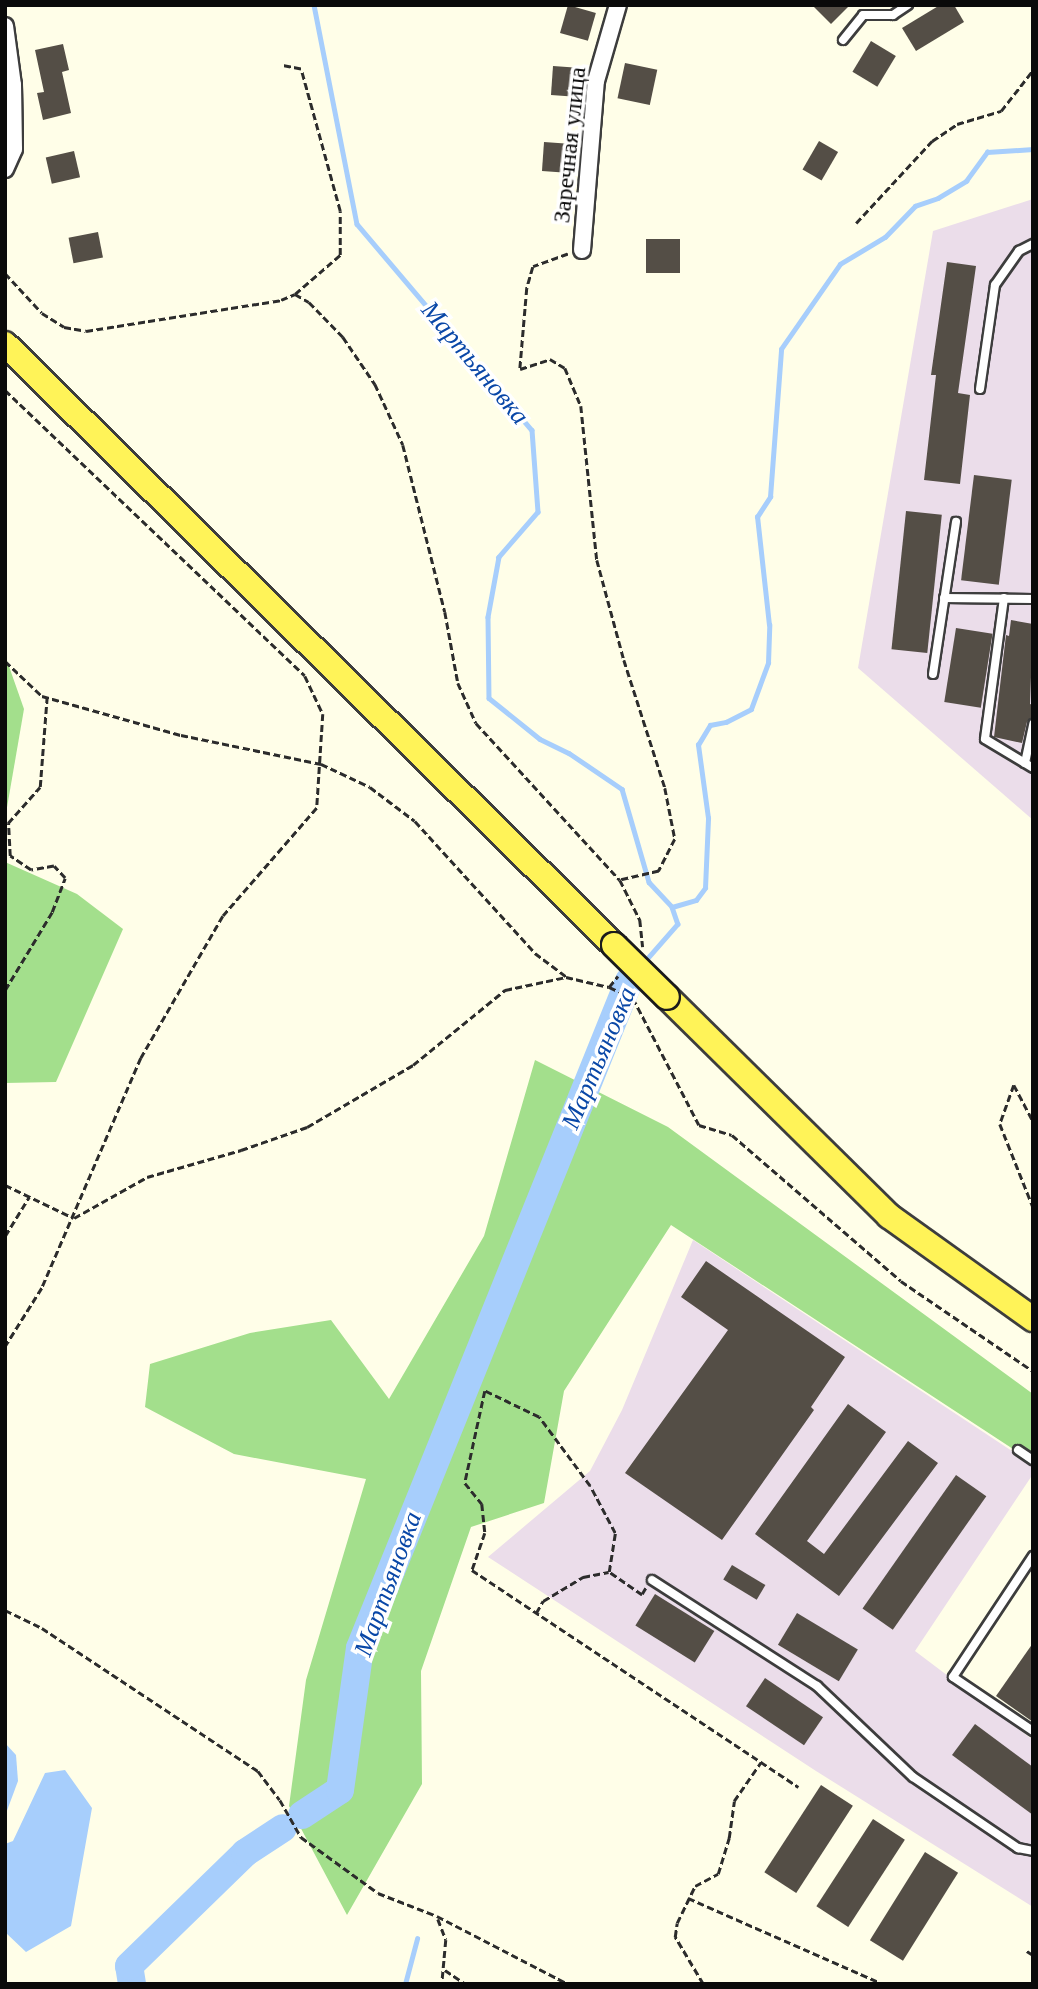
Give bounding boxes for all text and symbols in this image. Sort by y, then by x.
street label: Заречная улица [547,66,593,224]
water label: Мартьяновка [414,295,536,431]
water label: Мартьяновка [555,982,643,1134]
water label: Мартьяновка [347,1508,429,1660]

